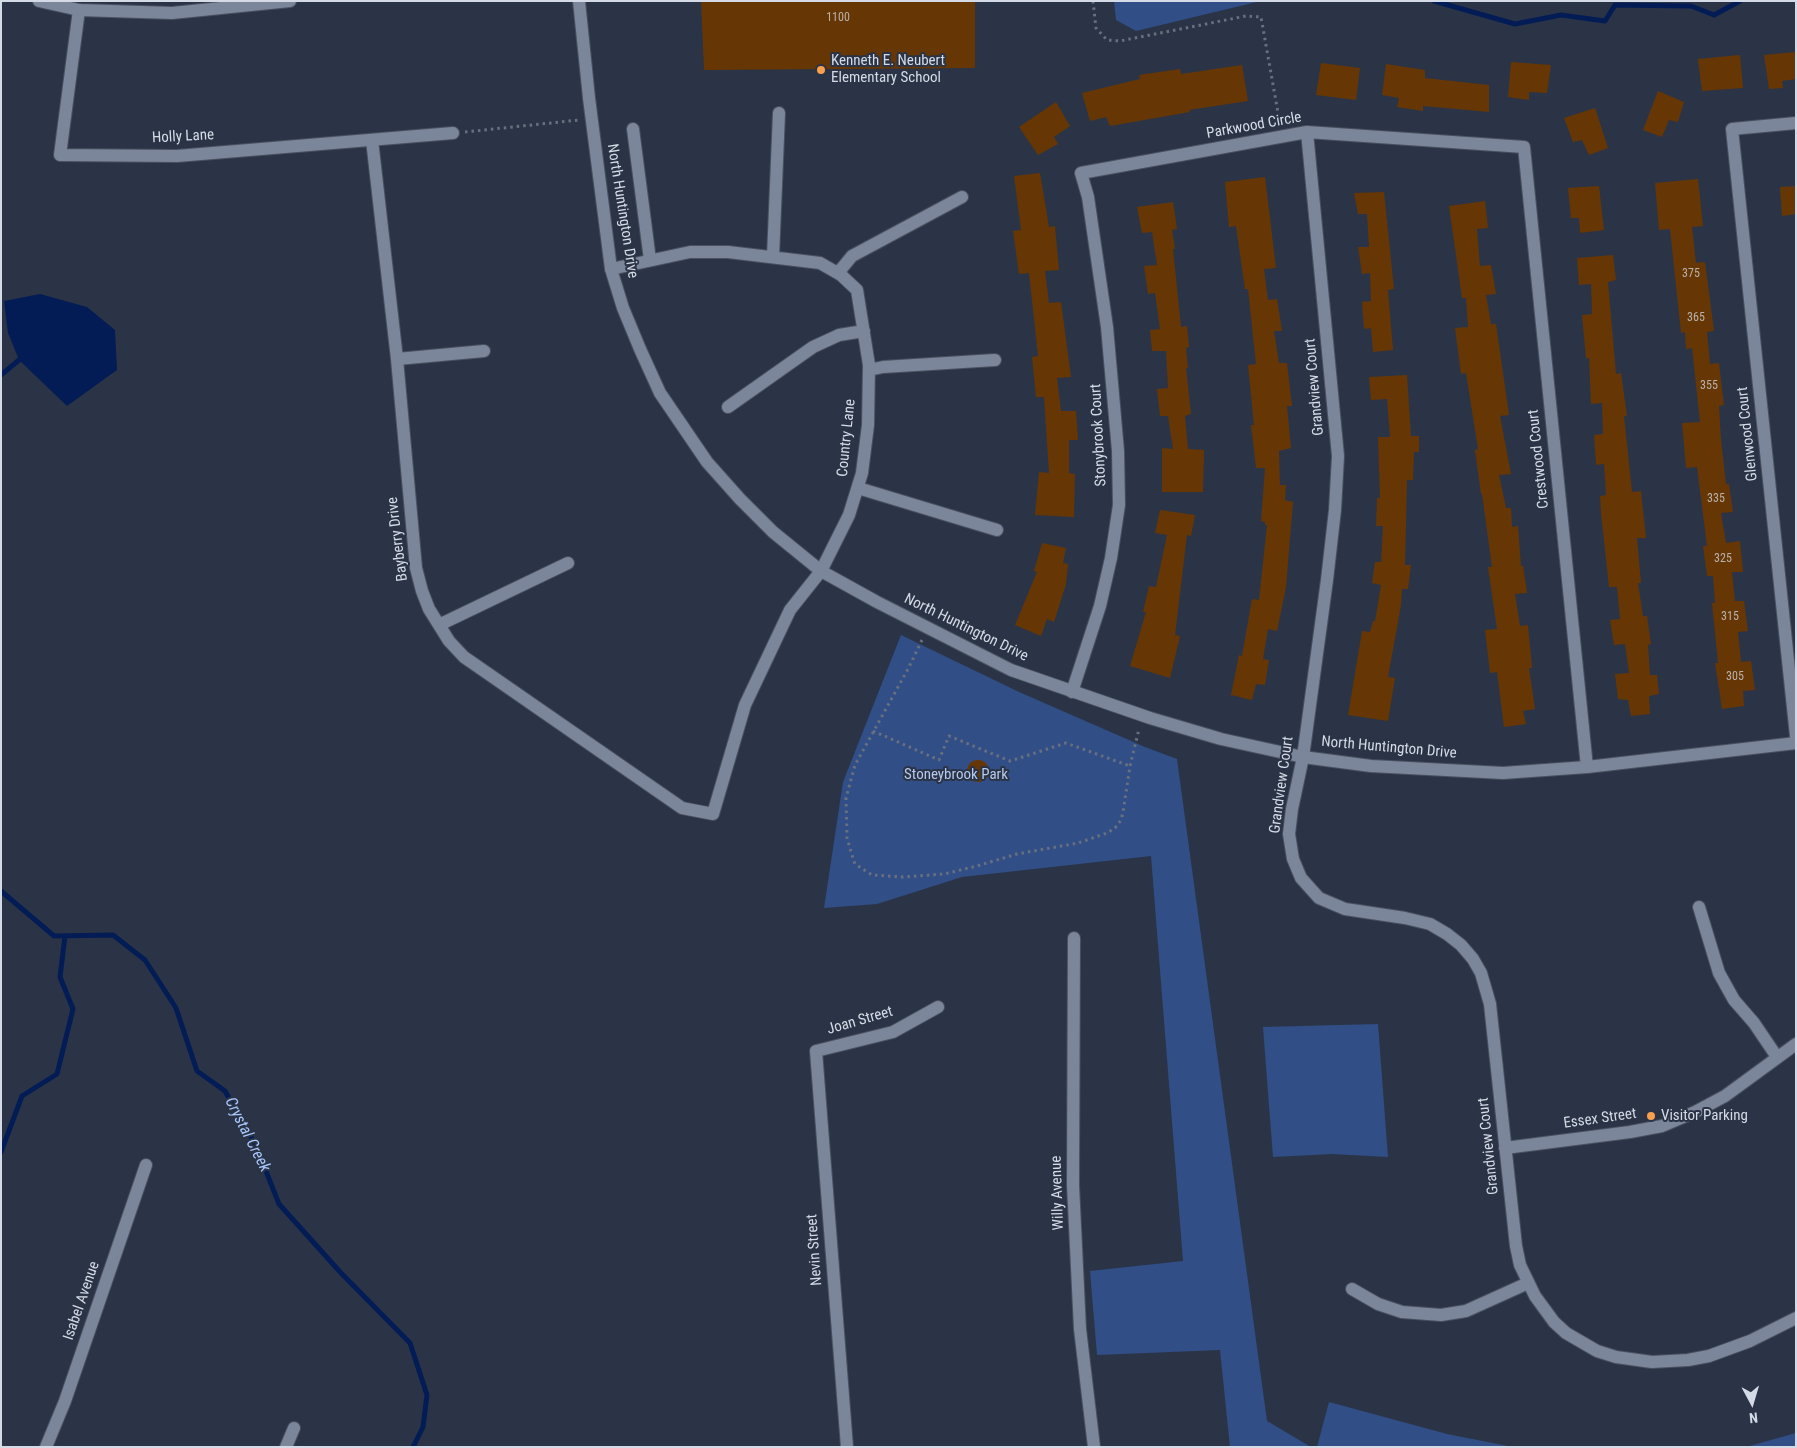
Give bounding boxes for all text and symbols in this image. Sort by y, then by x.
house number: 1100 [826,11,850,25]
place label: Kenneth E. Neubert Elementary School [831,52,945,87]
marker: Kenneth E. Neubert Elementary School [815,64,827,76]
street label: Parkwood Circle [1205,109,1303,143]
street label: Holly Lane [152,126,214,148]
street label: North Huntington Drive [602,143,642,279]
house number: 375 [1682,267,1700,281]
house number: 365 [1687,311,1705,325]
street label: Grandview Court [1302,338,1328,436]
house number: 355 [1700,379,1718,393]
street label: Stonybrook Court [1087,383,1111,487]
street label: Glenwood Court [1734,386,1762,482]
street label: Country Lane [834,398,860,478]
street label: Crestwood Court [1525,409,1553,509]
house number: 335 [1707,492,1725,506]
street label: Bayberry Drive [384,496,412,582]
house number: 325 [1714,552,1732,566]
street label: North Huntington Drive [901,590,1031,666]
house number: 315 [1721,610,1739,624]
house number: 305 [1726,670,1744,684]
street label: North Huntington Drive [1321,733,1457,763]
street label: Grandview Court [1266,735,1298,835]
park label: Stoneybrook Park [904,766,1008,784]
street label: Joan Street [825,1003,895,1039]
water label: Crystal Creek [220,1094,274,1176]
street label: Grandview Court [1475,1096,1503,1196]
street label: Essex Street [1562,1105,1638,1133]
place label: Visitor Parking [1661,1107,1748,1125]
marker: Visitor Parking [1645,1110,1657,1122]
street label: Willy Avenue [1048,1155,1068,1231]
street label: Nevin Street [804,1213,826,1287]
street label: Isabel Avenue [60,1259,104,1343]
north arrow [1727,1378,1777,1428]
text: N [1748,1410,1759,1426]

